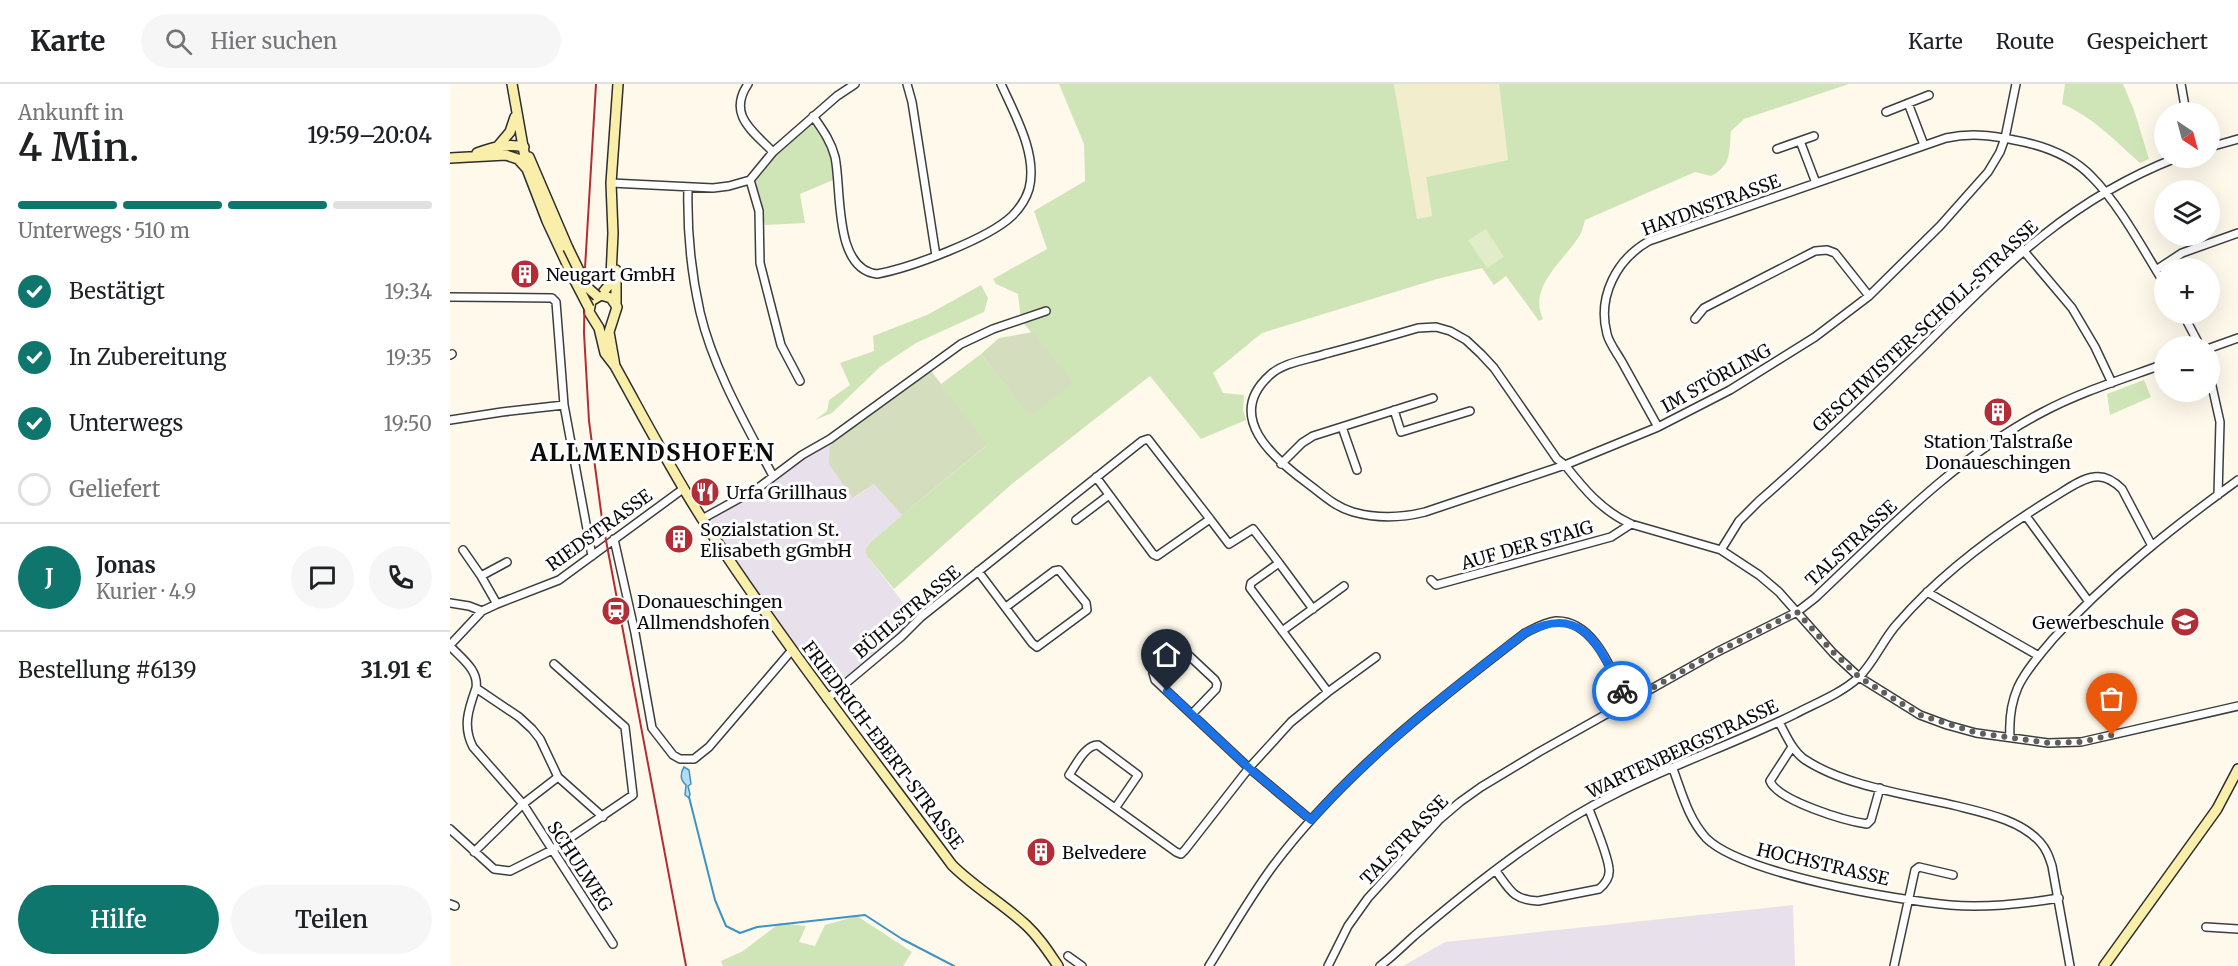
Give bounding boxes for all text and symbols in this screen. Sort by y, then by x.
search box [141,14,561,68]
text: Karte [30,23,105,59]
icon: search [162,25,195,58]
text: Hier suchen [210,27,337,55]
text: Karte [1908,28,1963,55]
text: Route [1996,28,2054,55]
text: Gespeichert [2087,28,2208,55]
text: Ankunft in [18,100,124,125]
north arrow [2154,102,2220,168]
map controls [2154,102,2220,402]
text: 19:59–20:04 [307,121,432,149]
text: 4 Min. [18,123,139,172]
street label: HAYDNSTRASSE [1639,169,1784,241]
button: layers [2154,180,2220,246]
street label: GESCHWISTER-SCHOLL-STRASSE [1807,215,2043,437]
text: Unterwegs · 510 m [18,218,190,243]
building icon: Neugart GmbH [509,258,541,290]
button: + [2154,258,2220,324]
place label: Neugart GmbH [546,263,676,286]
icon: check [18,275,51,308]
text: Bestätigt [69,277,165,305]
text: 19:34 [385,279,432,304]
button: − [2154,336,2220,402]
street label: IM STÖRLING [1657,338,1775,418]
icon: check [18,341,51,374]
text: In Zubereitung [69,343,227,371]
text: 19:35 [386,345,432,370]
building icon: Station Talstraße Donaueschingen [1982,396,2014,428]
icon: check [18,407,51,440]
text: Unterwegs [69,409,183,437]
text: 19:50 [384,411,432,436]
place label: Station Talstraße Donaueschingen [1923,430,2073,474]
district label: ALLMENDSHOFEN [530,437,775,468]
text: Geliefert [69,475,160,503]
restaurant icon: Urfa Grillhaus [689,476,721,508]
place label: Urfa Grillhaus [726,481,847,504]
street label: RIEDSTRASSE [542,484,657,576]
street label: TALSTRASSE [1801,494,1902,591]
street label: AUF DER STAIG [1457,515,1596,575]
place label: Sozialstation St. Elisabeth gGmbH [700,518,852,562]
building icon: Sozialstation St. Elisabeth gGmbH [663,523,695,555]
button: chat [291,546,354,609]
button: phone [369,546,432,609]
text: Jonas [96,551,156,579]
street label: BÜHLSTRASSE [849,560,965,663]
text: J [45,563,54,591]
text: Kurier · 4.9 [96,579,196,604]
place label: Donaueschingen Allmendshofen [636,590,783,634]
station icon: Donaueschingen Allmendshofen [600,595,632,627]
school or university icon: Gewerbeschule [2169,606,2201,638]
place label: Gewerbeschule [2032,611,2164,634]
pin [1141,629,1192,691]
street label: FRIEDRICH-EBERT-STRASSE [797,636,969,854]
icon: home [1150,638,1183,671]
text: Bestellung #6139 [18,656,197,684]
text: 31.91 € [361,656,432,684]
courier [1592,661,1652,721]
pin [2086,673,2137,735]
icon: bike [1606,675,1639,708]
icon: bag [2095,682,2128,715]
street label: WARTENBERGSTRASSE [1582,694,1782,804]
street label: TALSTRASSE [1355,790,1453,890]
street label: SCHULWEG [542,817,618,915]
building icon: Belvedere [1025,836,1057,868]
street label: HOCHSTRASSE [1755,838,1892,891]
place label: Belvedere [1062,841,1146,864]
button: Hilfe [18,885,219,954]
button: Teilen [231,885,432,954]

